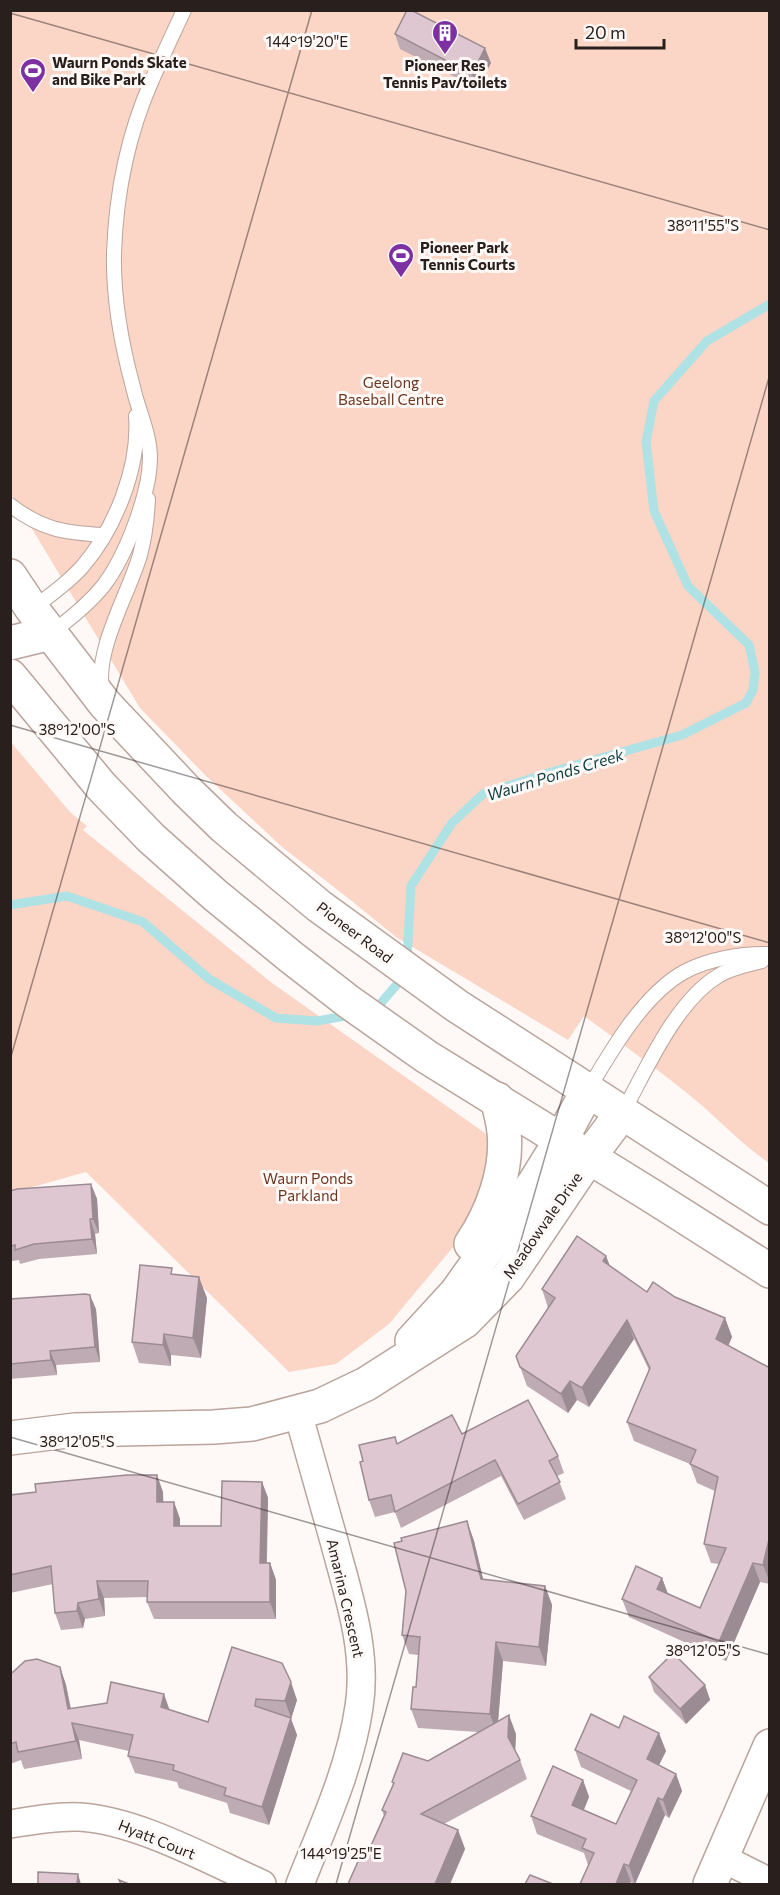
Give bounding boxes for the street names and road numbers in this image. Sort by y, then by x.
street label: Pioneer Road [313,898,397,966]
street label: Meadowvale Drive [499,1168,585,1282]
street label: Amarina Crescent [324,1537,368,1659]
street label: Hyatt Court [116,1815,198,1863]

